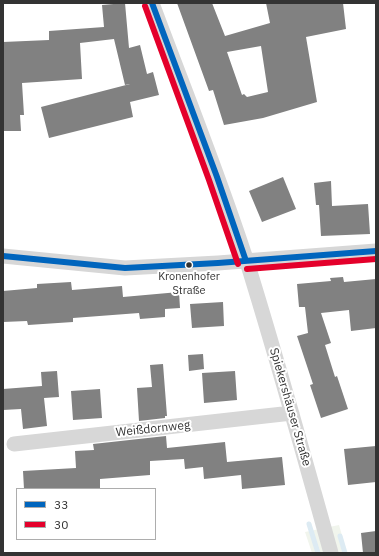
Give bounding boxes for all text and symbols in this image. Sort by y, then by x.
marker: Kronenhofer Straße [184,260,194,270]
place label: Kronenhofer Straße [158,270,220,296]
street label: Spiekershäuser Straße [266,346,314,468]
street label: Weißdornweg [115,418,191,440]
legend [16,488,156,540]
text: 33 [54,497,68,512]
text: 30 [54,517,68,532]

